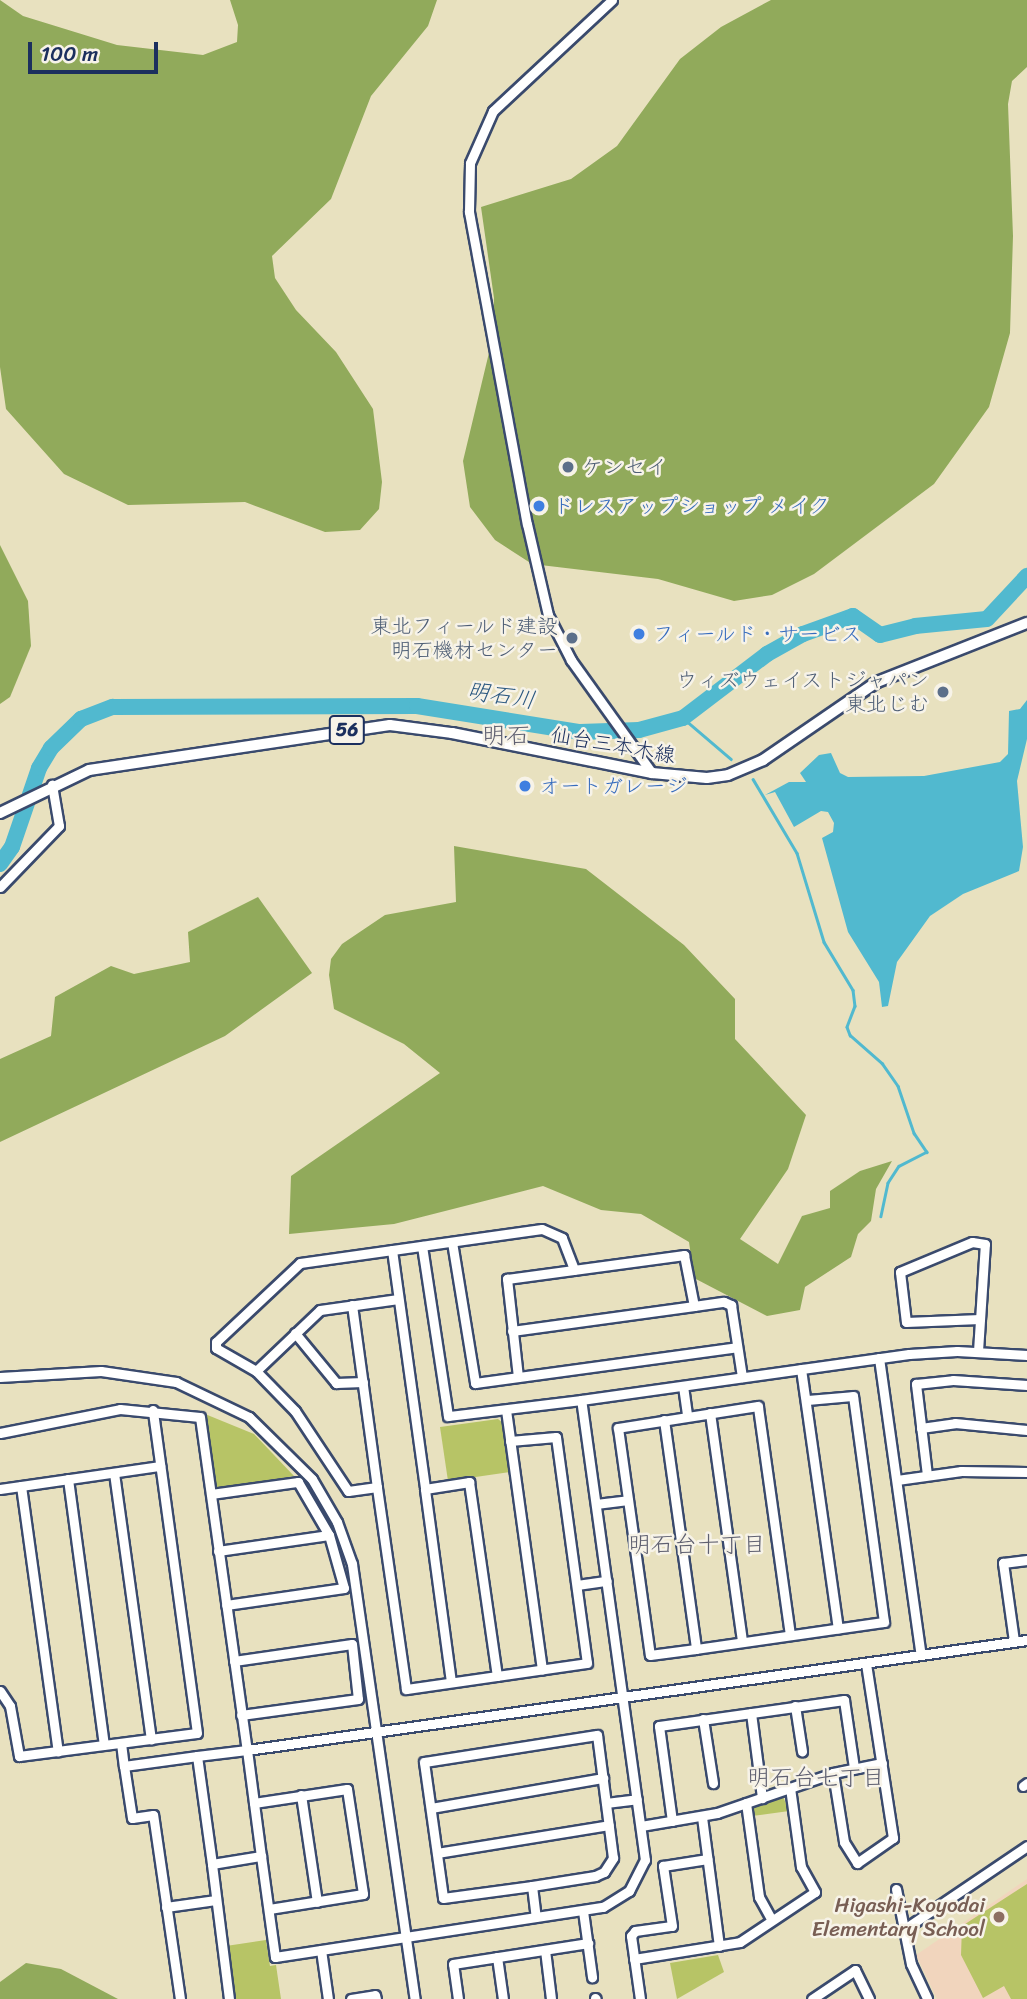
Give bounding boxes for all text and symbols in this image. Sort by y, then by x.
scale bar [32,28,161,72]
text: 100 m [41,35,98,73]
place label: ケンセイ [582,454,666,480]
marker: ケンセイ [560,459,576,475]
place label: ドレスアップショップ メイク [553,493,831,519]
marker: ドレスアップショップ メイク [531,498,547,514]
place label: 東北フィールド建設 明石機材センター [369,613,558,663]
place label: フィールド・サービス [653,621,863,647]
marker: フィールド・サービス [631,626,647,642]
marker: 東北フィールド建設 明石機材センター [564,630,580,646]
place label: ウィズウェイストジャパン 東北じむ [677,667,929,717]
water label: 明石川 [465,677,537,715]
marker: ウィズウェイストジャパン 東北じむ [935,684,951,700]
road number: 56 [328,715,366,746]
district label: 明石 [482,722,530,750]
street label: 仙台三本木線 [549,722,677,768]
place label: オートガレージ [539,773,687,799]
marker: オートガレージ [517,778,533,794]
district label: 明石台十丁目 [628,1531,766,1559]
district label: 明石台七丁目 [747,1764,885,1792]
place label: Higashi-Koyodai Elementary School [812,1892,985,1942]
marker: Higashi-Koyodai Elementary School [991,1909,1007,1925]

